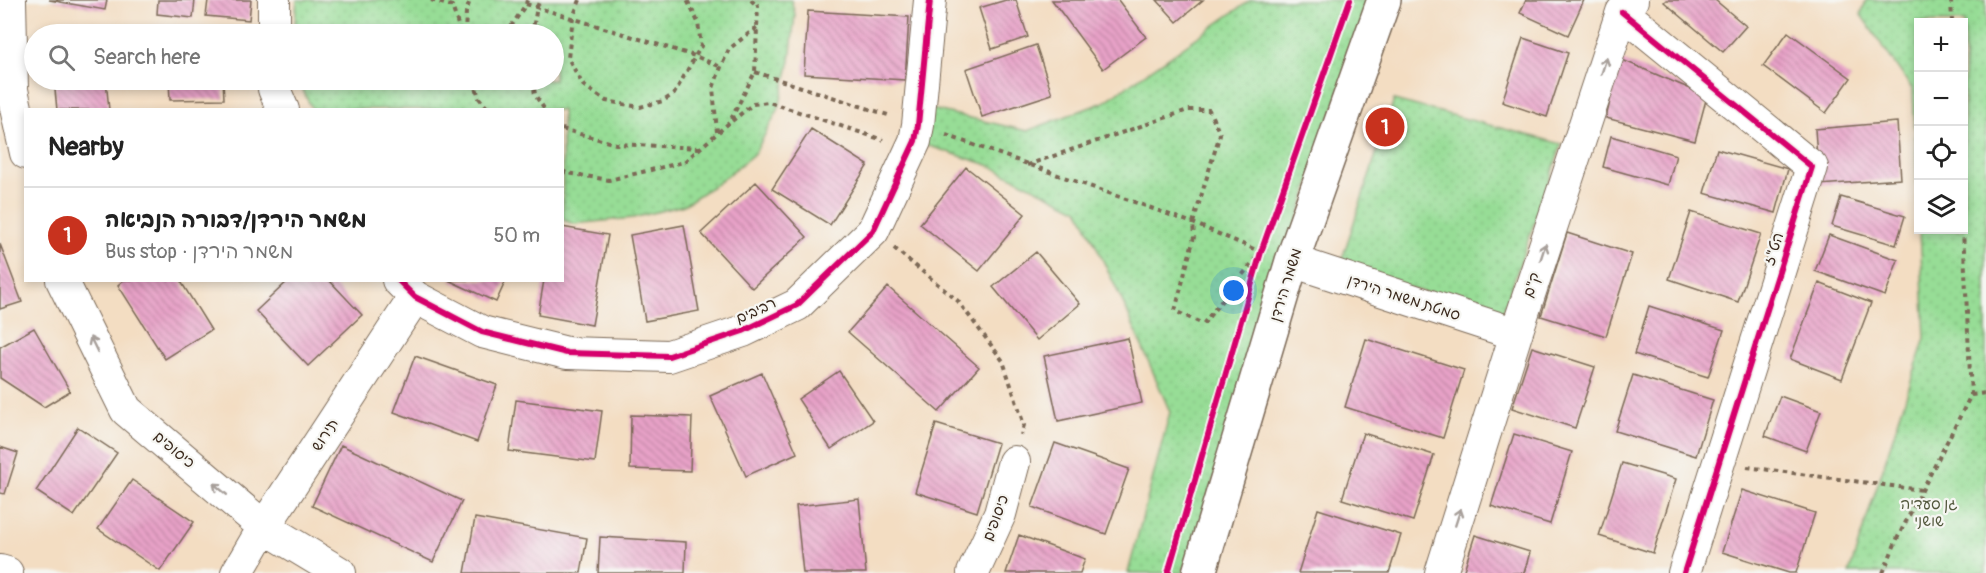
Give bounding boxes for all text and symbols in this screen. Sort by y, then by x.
map controls [1914,18,1968,234]
button: + [1914,18,1968,72]
search box [24,24,564,90]
icon: search [45,41,78,74]
text: Search here [93,43,200,71]
one-way arrow [1599,57,1610,76]
button: − [1914,72,1968,126]
pin: 1 [1366,104,1404,150]
button: locate [1914,126,1968,180]
text: Nearby [48,131,124,163]
button: layers [1914,180,1968,234]
text: משמר הירדן/דבורה הנביאה [105,206,367,234]
text: 1 [64,223,71,248]
text: 50 m [493,223,540,248]
street label: הט"ז [1760,230,1788,268]
text: Bus stop · משמר הירדן [105,239,293,264]
one-way arrow [1539,243,1550,262]
street label: משמר הירדן [1266,246,1306,324]
street label: ק"ם [1519,270,1545,300]
street label: סמטת משמר הירדן [1345,271,1463,325]
your location [1219,276,1248,305]
street label: רביבים [733,293,779,329]
one-way arrow [87,337,99,355]
street label: תירוש [307,415,343,455]
street label: כיסופים [150,427,198,473]
one-way arrow [213,482,228,496]
street label: כיסופים [979,492,1013,544]
park label: גן סעדיה שושני [1900,495,1958,531]
one-way arrow [1453,508,1464,527]

